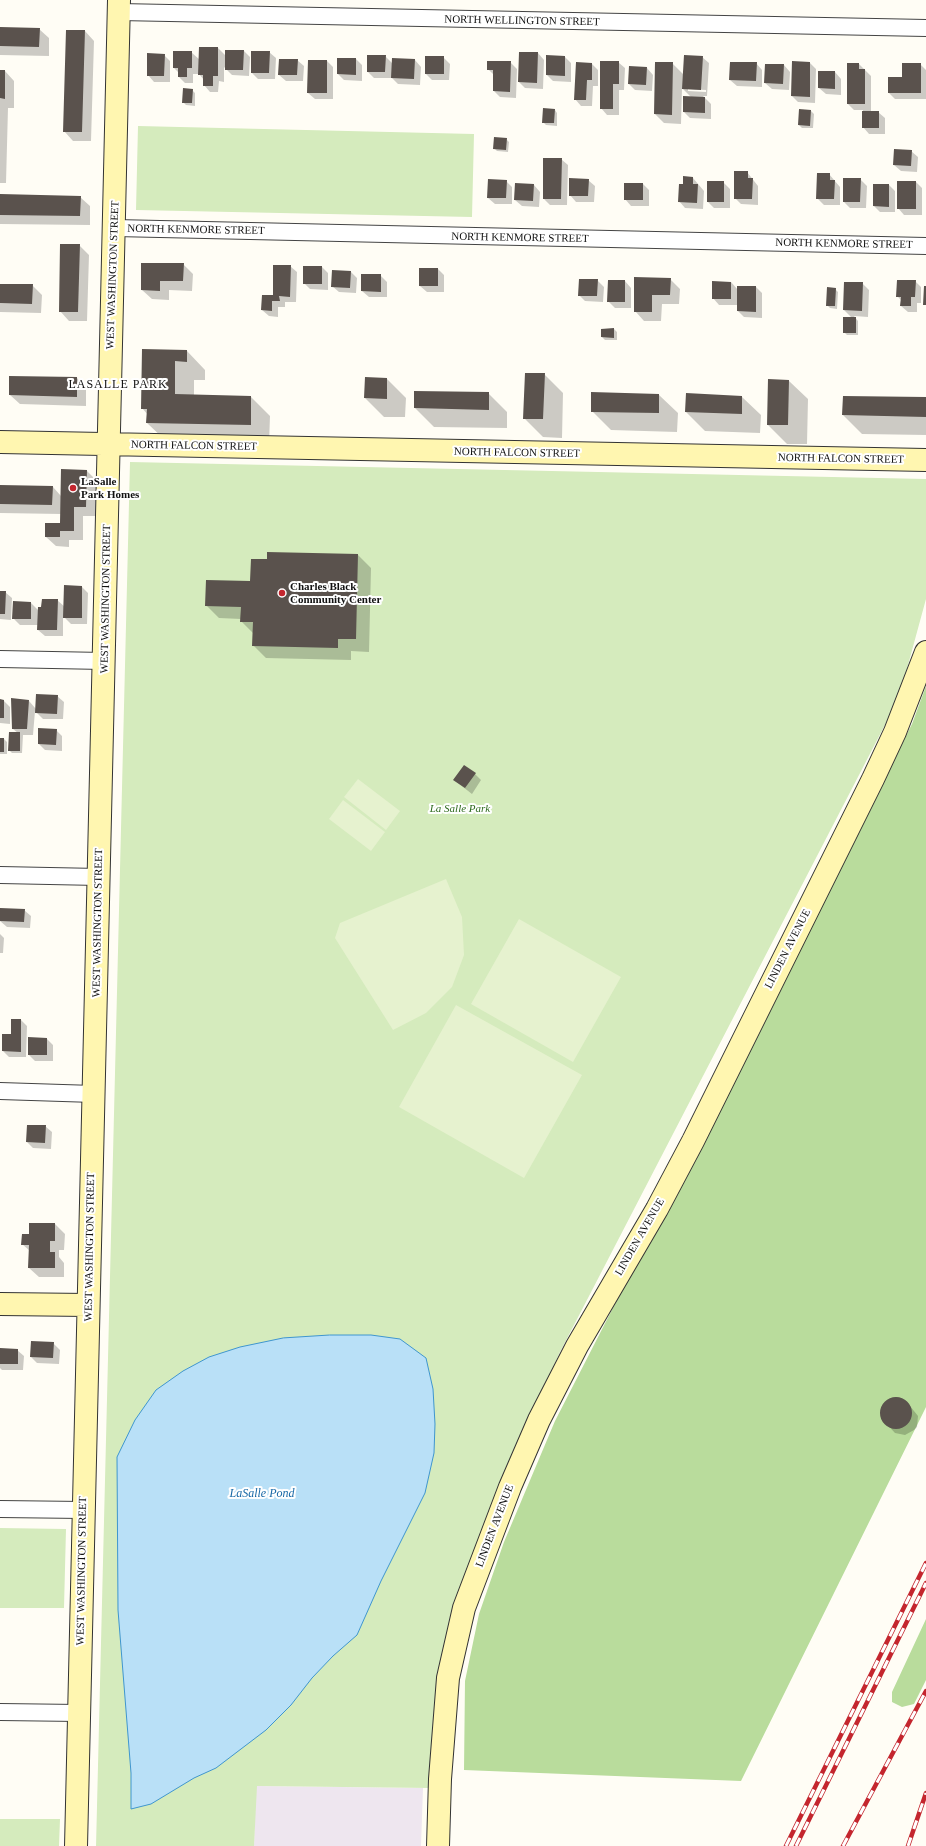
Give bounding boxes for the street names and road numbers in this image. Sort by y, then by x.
street label: NORTH WELLINGTON STREET [444,13,600,29]
street label: WEST WASHINGTON STREET [104,200,122,350]
street label: NORTH KENMORE STREET [127,222,265,238]
street label: NORTH KENMORE STREET [451,230,589,246]
street label: NORTH KENMORE STREET [775,236,913,252]
street label: NORTH FALCON STREET [131,438,257,454]
street label: NORTH FALCON STREET [454,445,580,461]
street label: NORTH FALCON STREET [778,451,904,467]
street label: WEST WASHINGTON STREET [98,524,114,674]
street label: WEST WASHINGTON STREET [90,848,106,998]
street label: LINDEN AVENUE [762,907,814,991]
street label: WEST WASHINGTON STREET [82,1172,98,1322]
street label: LINDEN AVENUE [612,1196,668,1278]
street label: LINDEN AVENUE [473,1483,517,1569]
street label: WEST WASHINGTON STREET [74,1496,90,1646]

